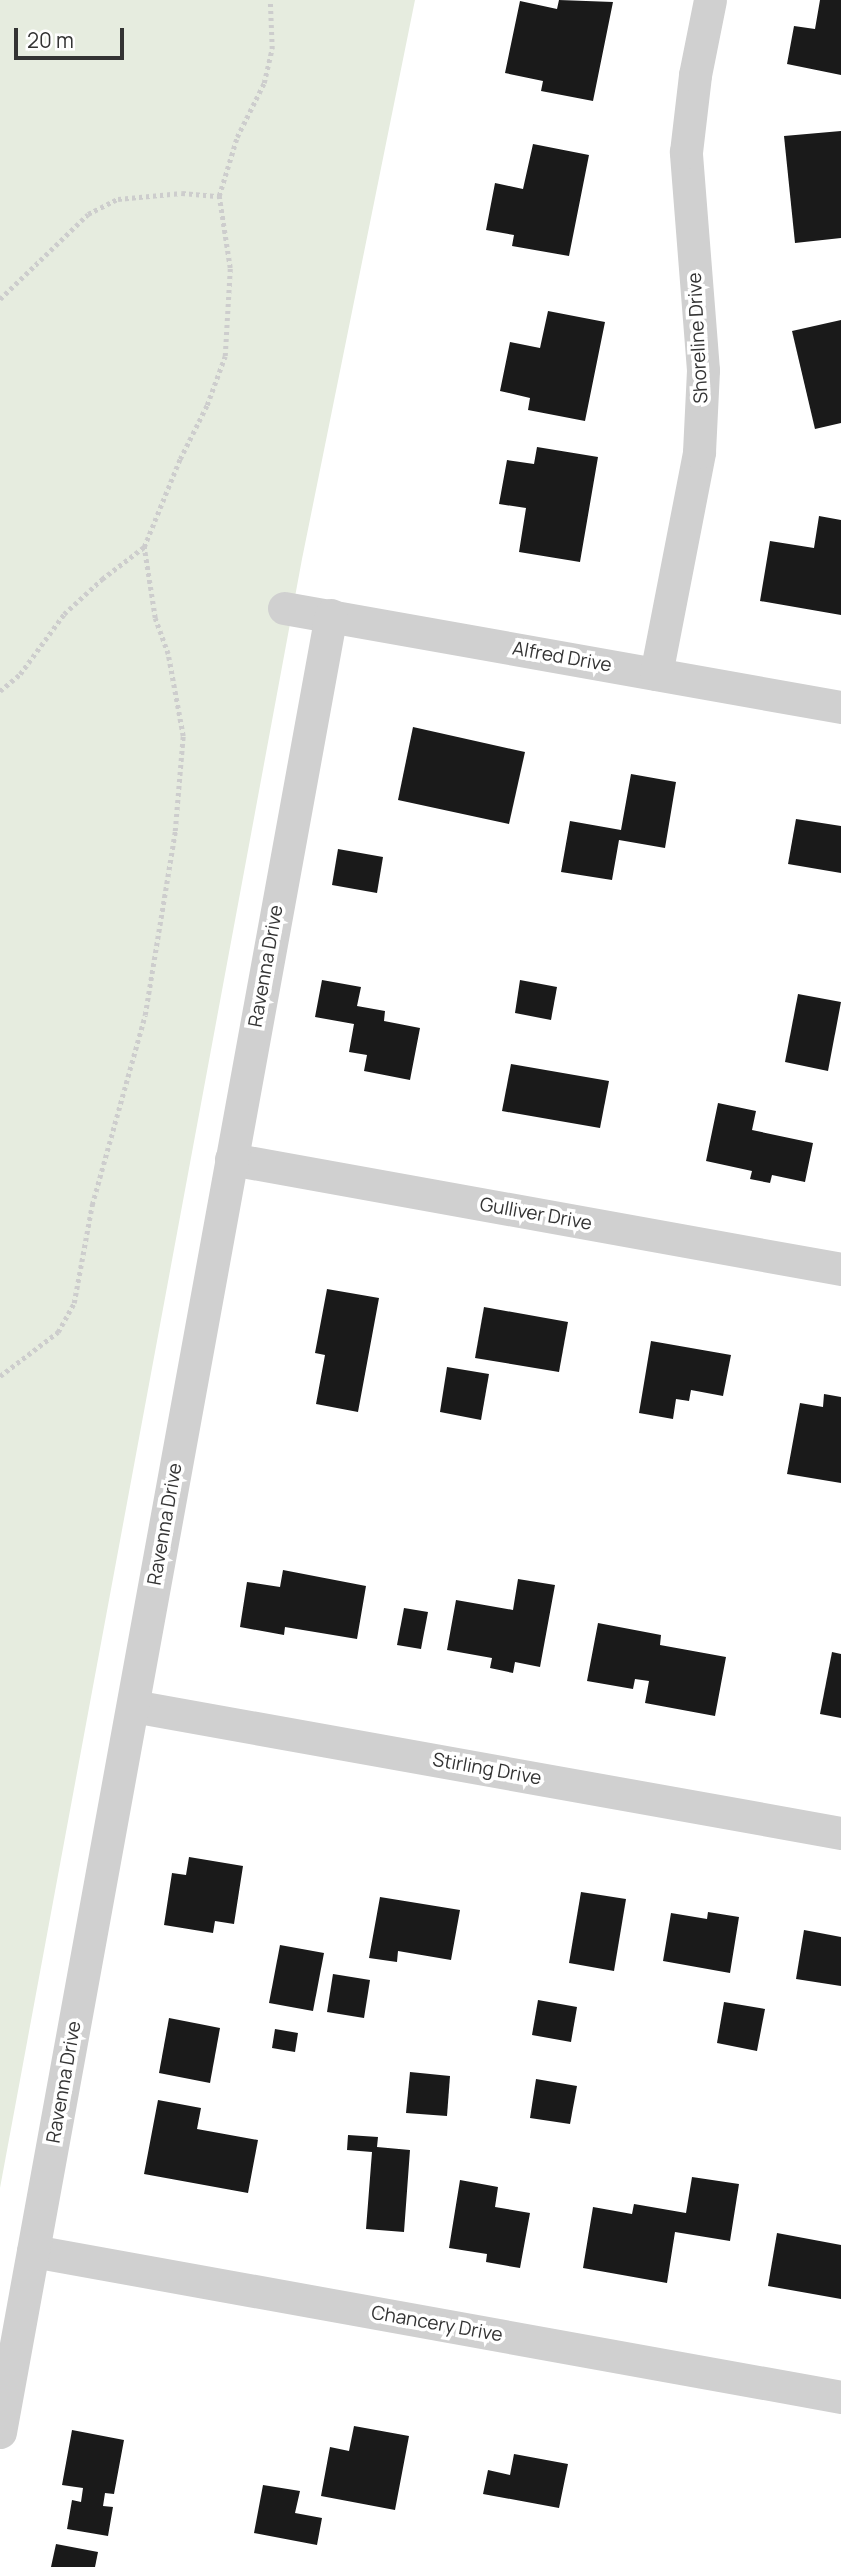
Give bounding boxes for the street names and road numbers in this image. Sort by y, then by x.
street label: Shoreline Drive [683,272,713,404]
street label: Alfred Drive [511,637,613,677]
street label: Ravenna Drive [244,903,288,1029]
street label: Gulliver Drive [478,1193,594,1235]
street label: Ravenna Drive [143,1461,187,1587]
street label: Stirling Drive [431,1748,543,1790]
street label: Ravenna Drive [42,2019,86,2145]
street label: Chancery Drive [370,2301,504,2347]

